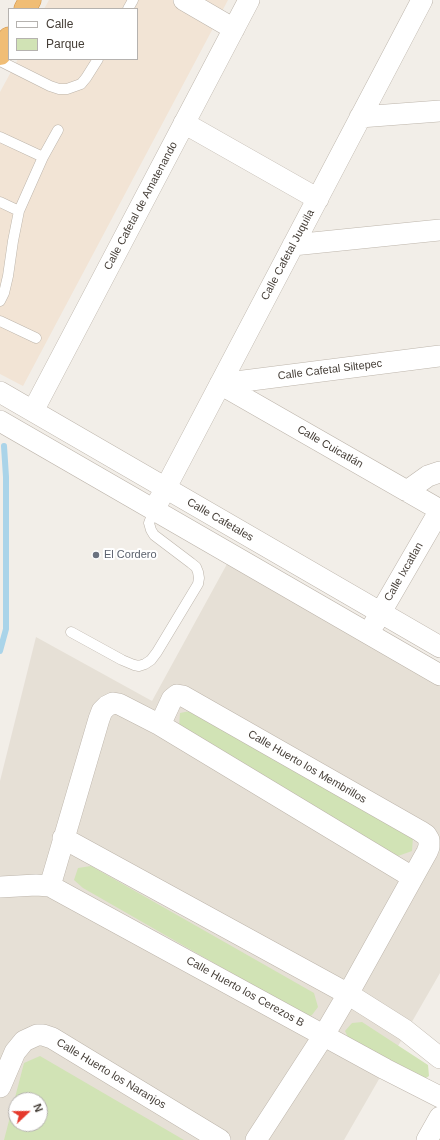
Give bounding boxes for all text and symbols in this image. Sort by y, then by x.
legend [8,8,138,60]
text: Calle [46,17,73,31]
text: Parque [46,37,85,51]
street label: Calle Cafetal de Amatenando [101,139,181,273]
street label: Calle Cafetal Juquila [258,207,318,303]
street label: Calle Cafetal Siltepec [277,357,383,383]
street label: Calle Cuicatlán [295,423,365,471]
street label: Calle Cafetales [184,496,256,544]
street label: Calle Ixcatlan [382,540,426,604]
place label: El Cordero [104,548,157,562]
marker: El Cordero [91,550,101,560]
street label: Calle Huerto los Membrillos [245,728,369,806]
street label: Calle Huerto los Cerezos B [184,954,306,1030]
street label: Calle Huerto los Naranjos [54,1036,168,1112]
north arrow [8,1092,48,1132]
text: N [31,1102,45,1114]

